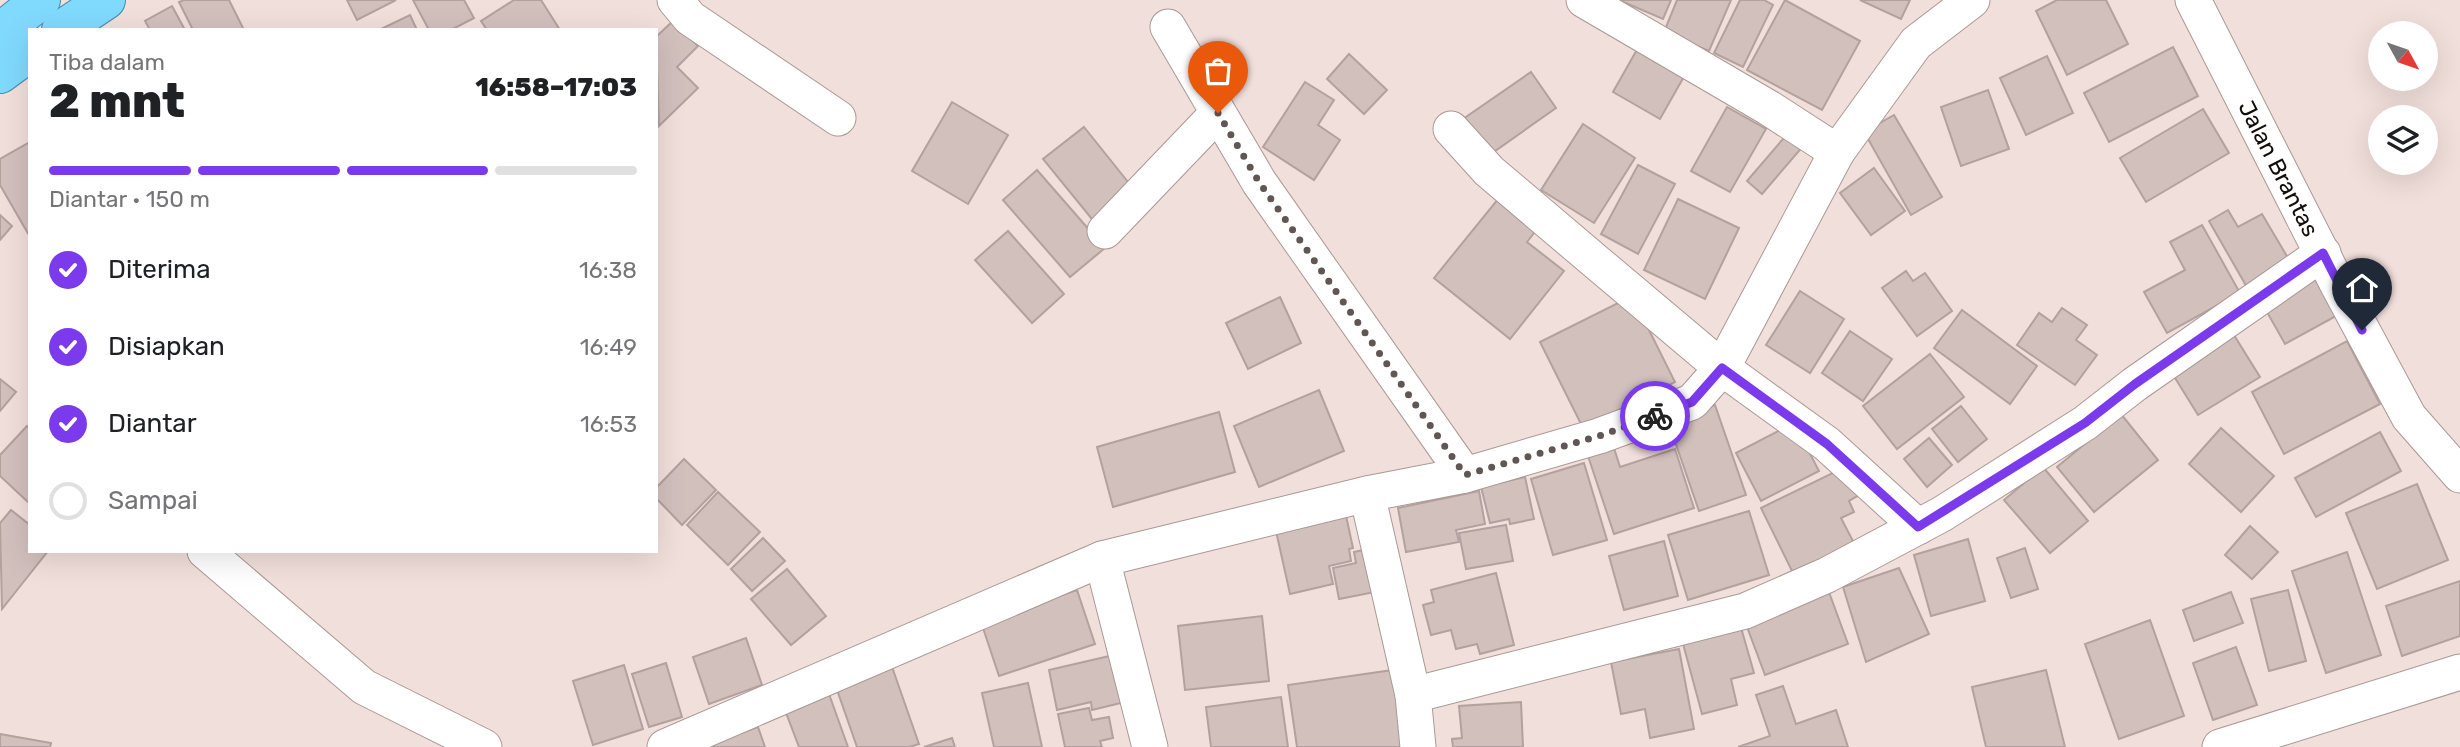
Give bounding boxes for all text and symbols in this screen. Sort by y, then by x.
north arrow [2368,21,2438,91]
map controls [2368,21,2438,175]
pin [1188,41,1248,113]
text: Tiba dalam [49,48,165,76]
icon: bag [1199,52,1237,90]
text: 16:58–17:03 [475,72,637,103]
text: 2 mnt [49,74,185,129]
street label: Jalan Brantas [2232,96,2325,241]
button: layers [2368,105,2438,175]
text: Diantar · 150 m [49,185,210,213]
icon: check [49,251,87,289]
text: Diterima [108,254,211,285]
text: 16:38 [579,256,637,284]
pin [2332,258,2392,330]
icon: home [2343,269,2381,307]
icon: check [49,328,87,366]
text: Disiapkan [108,331,225,362]
text: 16:49 [580,333,637,361]
courier [1620,381,1690,451]
icon: bike [1636,397,1674,435]
icon: check [49,405,87,443]
text: Diantar [108,408,197,439]
text: 16:53 [580,410,637,438]
text: Sampai [108,485,198,516]

